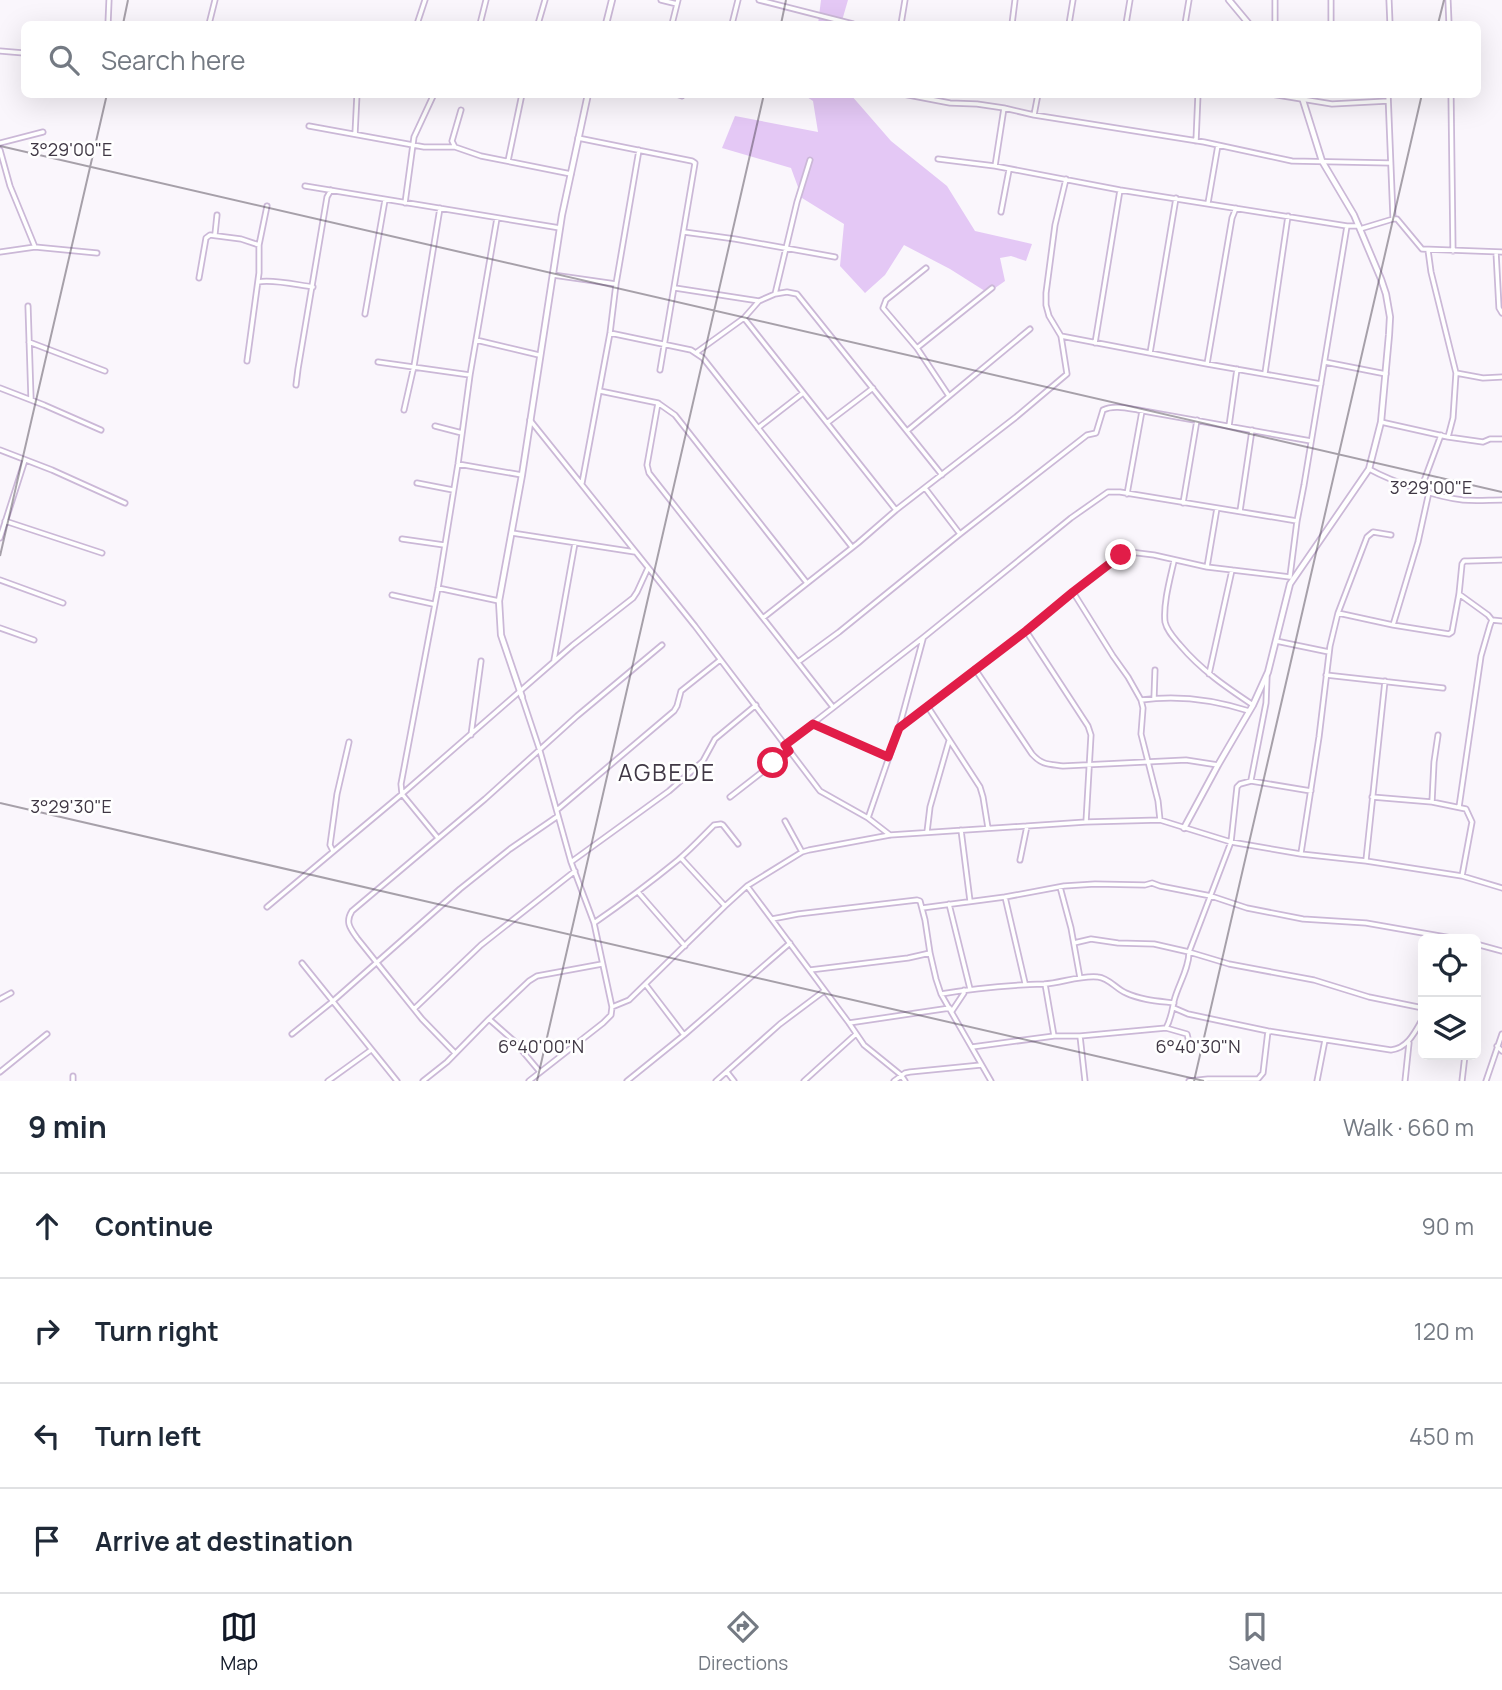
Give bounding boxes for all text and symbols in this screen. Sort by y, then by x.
search box [21,21,1481,98]
icon: search [45,41,83,79]
text: Search here [101,42,246,78]
text: 3°29'00"E [30,137,112,161]
text: 3°29'00"E [1390,475,1472,499]
route end [1105,539,1136,570]
route start [757,747,788,778]
district label: AGBEDE [618,756,716,788]
text: 3°29'30"E [30,794,112,818]
map controls [1418,934,1481,1060]
button: locate [1418,934,1481,997]
button: layers [1418,997,1481,1060]
text: 6°40'00"N [498,1034,584,1058]
text: 6°40'30"N [1155,1034,1241,1058]
text: 9 min [28,1106,107,1147]
text: Walk · 660 m [1343,1111,1474,1143]
icon: ahead [28,1207,66,1245]
text: Continue [95,1208,213,1244]
text: 90 m [1422,1210,1474,1242]
icon: right [28,1312,66,1350]
text: Turn right [95,1313,219,1349]
text: 120 m [1414,1315,1474,1347]
icon: left [28,1417,66,1455]
text: Turn left [95,1418,202,1454]
text: 450 m [1409,1420,1474,1452]
icon: arrive [28,1522,66,1560]
text: Arrive at destination [95,1523,353,1559]
tab: Map [220,1608,258,1676]
tab: Directions [698,1608,788,1676]
tab: Saved [1228,1608,1282,1676]

